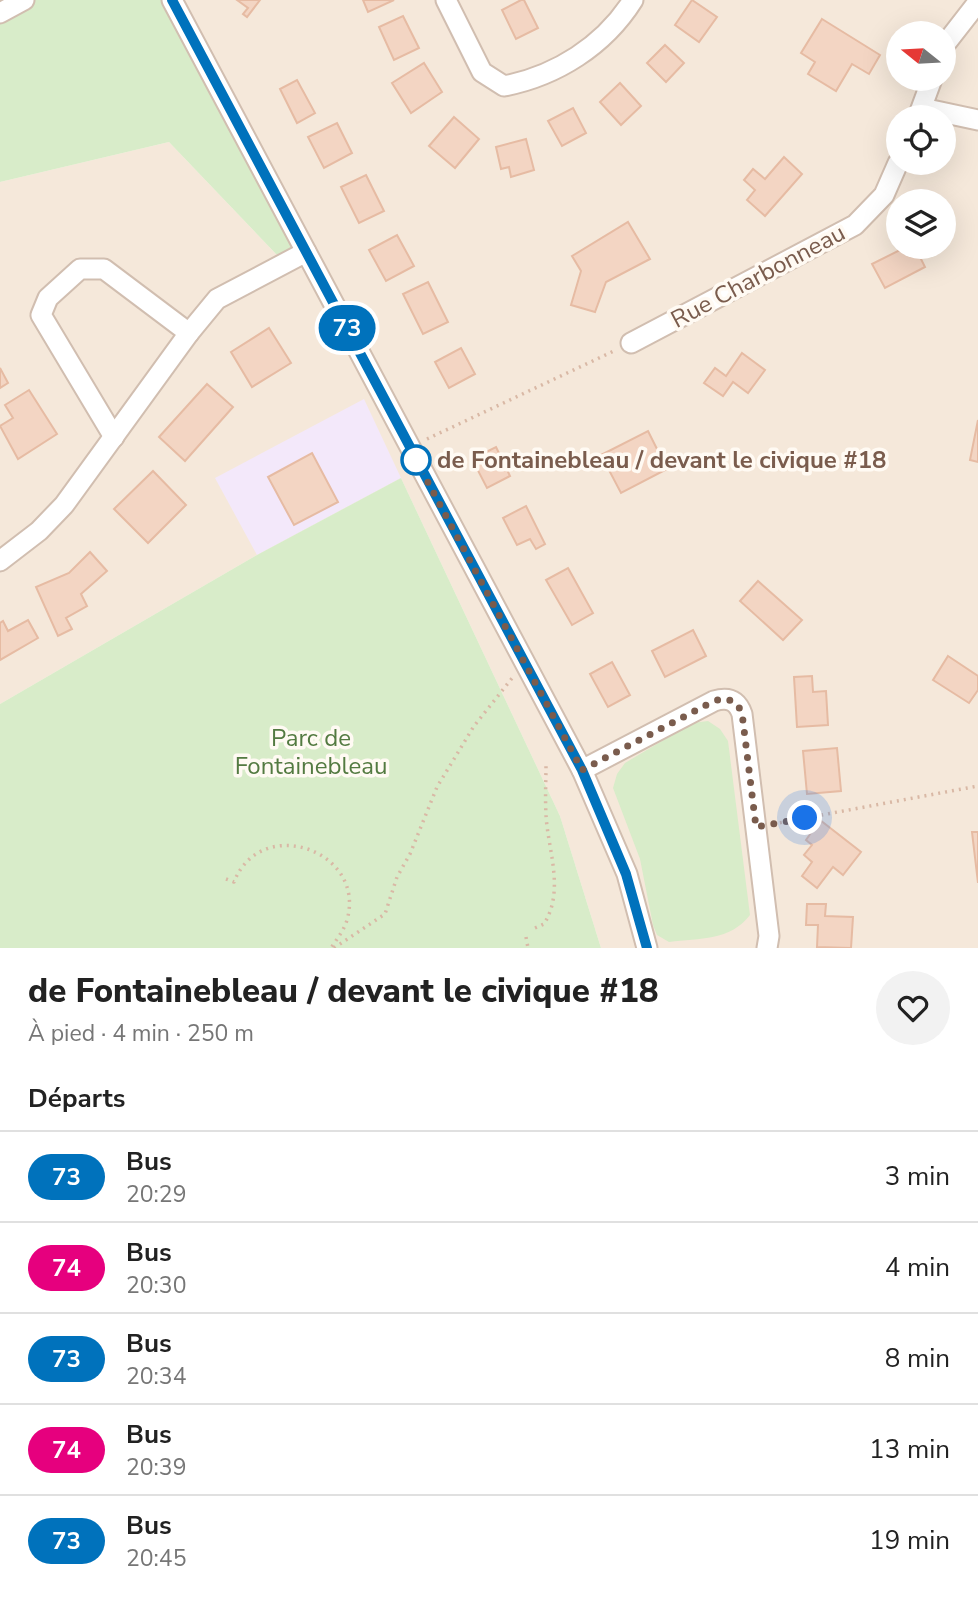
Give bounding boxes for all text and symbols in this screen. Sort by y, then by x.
north arrow [886,21,956,91]
map controls [886,21,956,259]
button: locate [886,105,956,175]
button: layers [886,189,956,259]
street label: Rue Charbonneau [665,217,851,335]
line badge: 73 [316,305,378,351]
text: 73 [333,312,361,344]
place label: de Fontainebleau / devant le civique #18 [437,444,886,476]
marker: de Fontainebleau / devant le civique #18 [401,445,431,475]
park label: Parc de Fontainebleau [235,722,387,782]
your location [787,800,822,835]
text: de Fontainebleau / devant le civique #18 [28,969,659,1014]
button: heart [876,971,950,1045]
text: À pied · 4 min · 250 m [28,1018,254,1049]
text: Départs [28,1081,125,1116]
text: Bus [126,1144,172,1179]
text: 3 min [885,1159,950,1194]
text: 73 [52,1161,81,1193]
text: 20:29 [126,1179,186,1210]
text: Bus [126,1235,172,1270]
text: 4 min [885,1250,950,1285]
text: 74 [52,1252,81,1284]
text: 20:30 [126,1270,186,1301]
text: Bus [126,1326,172,1361]
text: 8 min [885,1341,950,1376]
text: 73 [52,1343,81,1375]
text: 20:34 [126,1361,186,1392]
text: Bus [126,1417,172,1452]
text: 13 min [869,1432,950,1467]
text: 74 [52,1434,81,1466]
text: 20:39 [126,1452,186,1483]
text: Bus [126,1508,172,1543]
text: 19 min [869,1523,950,1558]
text: 73 [52,1525,81,1557]
text: 20:45 [126,1543,186,1574]

